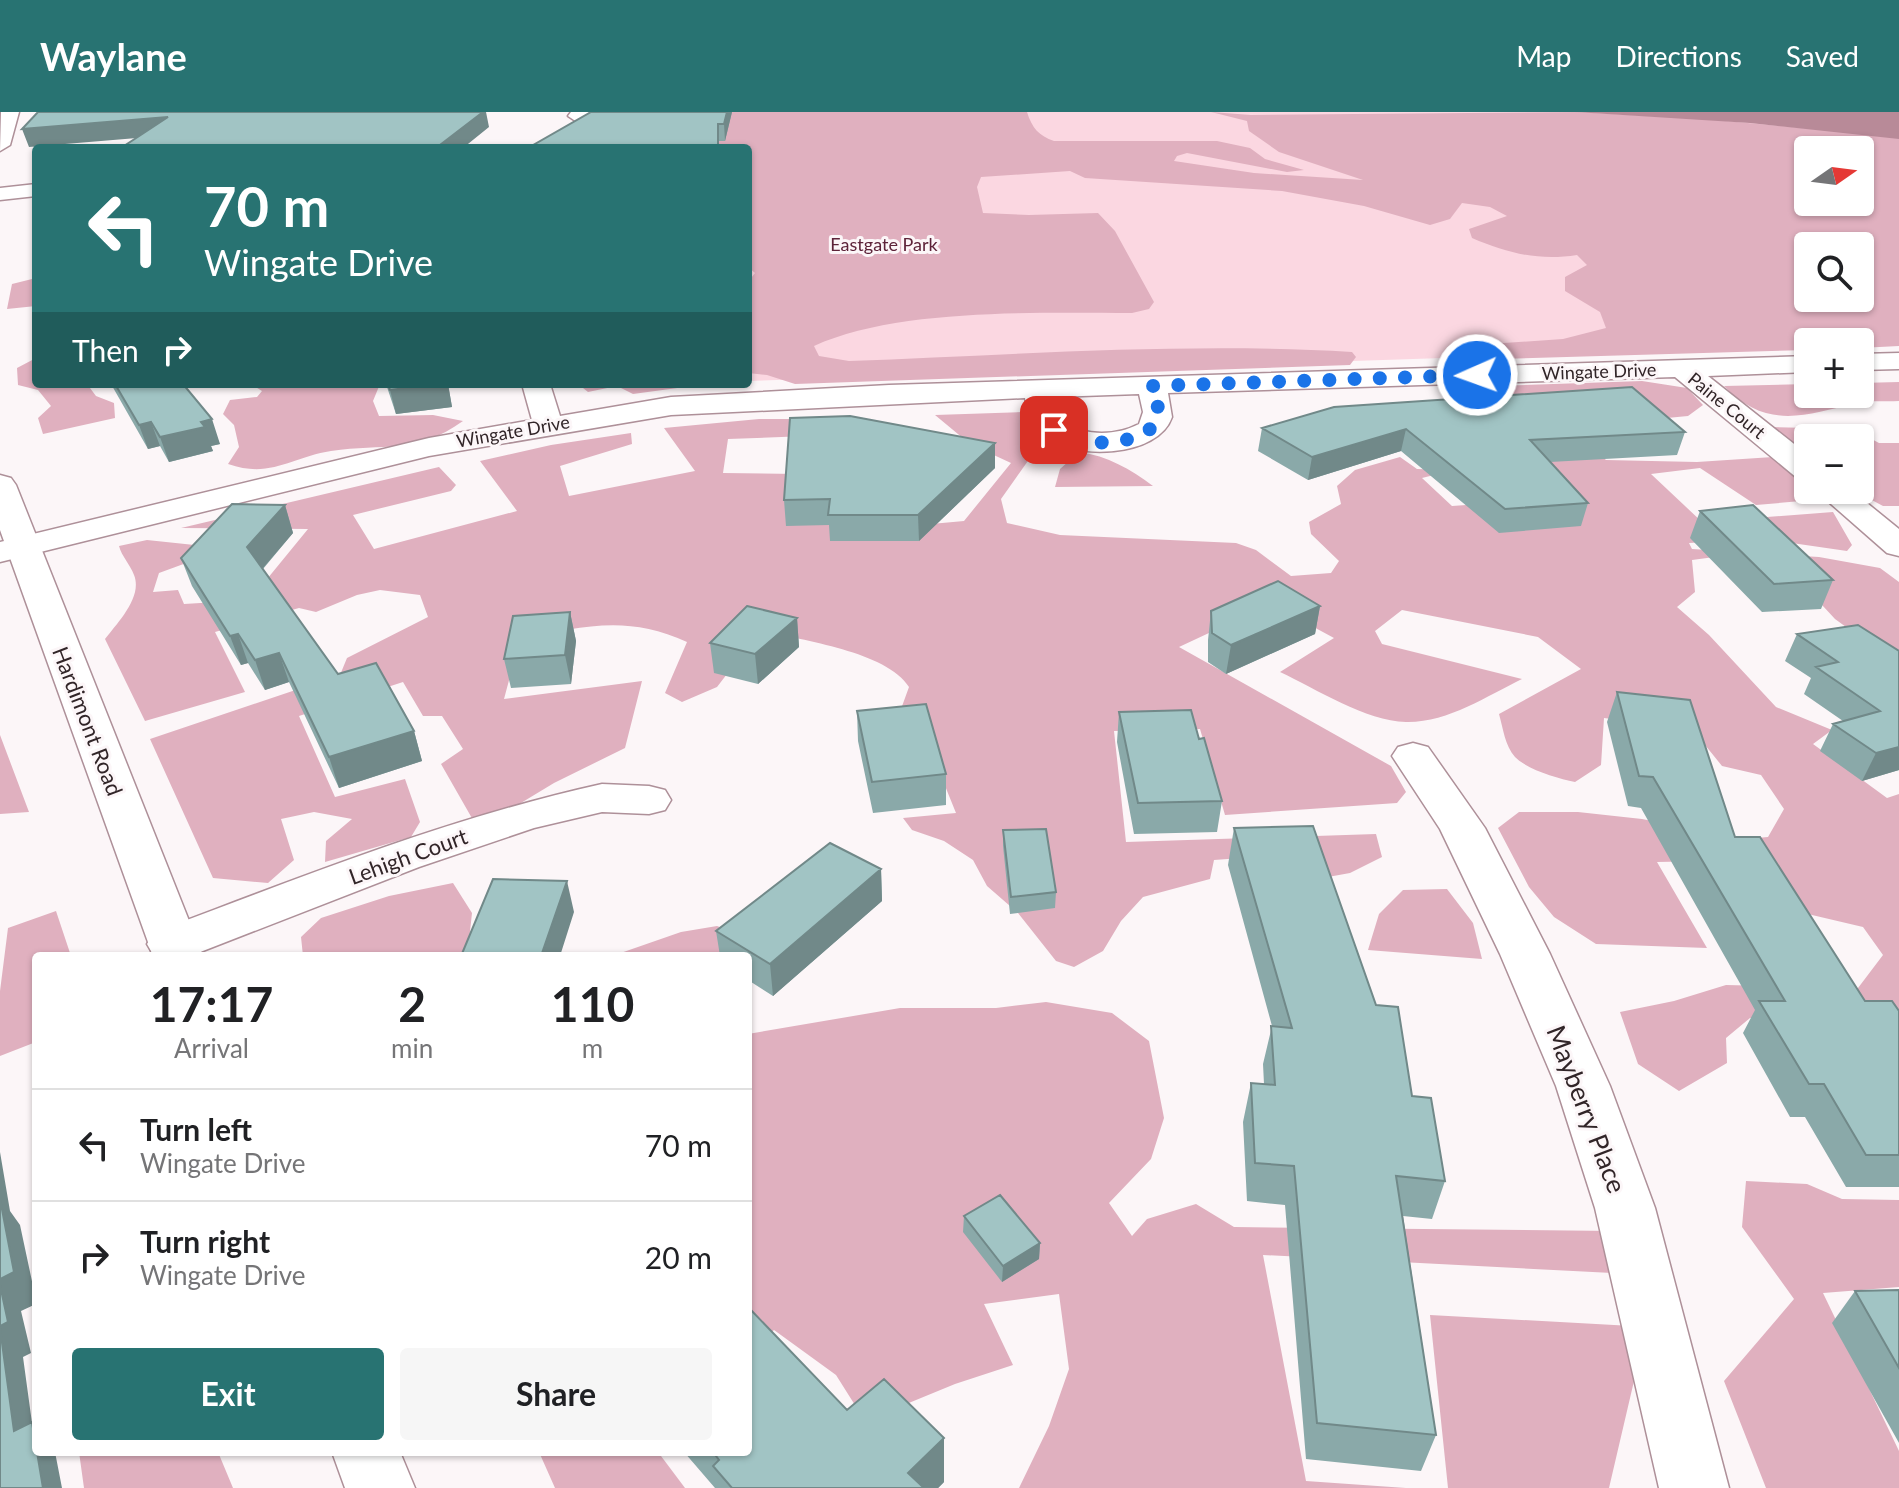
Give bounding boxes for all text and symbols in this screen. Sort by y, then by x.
text: Waylane [40,33,187,79]
text: Map [1516,39,1571,73]
text: Directions [1615,39,1742,73]
text: Saved [1786,39,1859,73]
north arrow [1794,136,1874,216]
map controls [1794,136,1874,504]
text: 70 m [204,172,329,239]
icon: left [72,176,176,280]
button: search [1794,232,1874,312]
park label: Eastgate Park [830,233,939,255]
text: Wingate Drive [204,240,433,284]
icon: right [155,328,199,372]
button: + [1794,328,1874,408]
text: Then [72,332,139,368]
position arrow [1435,333,1519,417]
street label: Wingate Drive [1541,358,1657,384]
street label: Paine Court [1684,367,1770,443]
pin [1020,396,1088,464]
icon: arrive [1032,408,1076,452]
street label: Wingate Drive [455,410,571,452]
button: − [1794,424,1874,504]
street label: Hardimont Road [47,643,129,799]
street label: Lehigh Court [345,822,471,890]
text: 17:17 [150,975,273,1032]
text: 2 [398,975,426,1032]
text: 110 [551,975,634,1032]
street label: Mayberry Place [1540,1021,1634,1197]
text: Arrival [174,1032,249,1064]
text: min [391,1032,433,1064]
text: m [582,1032,603,1064]
text: Turn left [140,1111,252,1147]
icon: left [72,1123,116,1167]
text: 70 m [645,1127,712,1163]
text: Wingate Drive [140,1147,305,1179]
text: Turn right [140,1223,270,1259]
icon: right [72,1235,116,1279]
text: 20 m [645,1239,712,1275]
text: Wingate Drive [140,1259,305,1291]
button: Exit [72,1348,384,1440]
button: Share [400,1348,712,1440]

